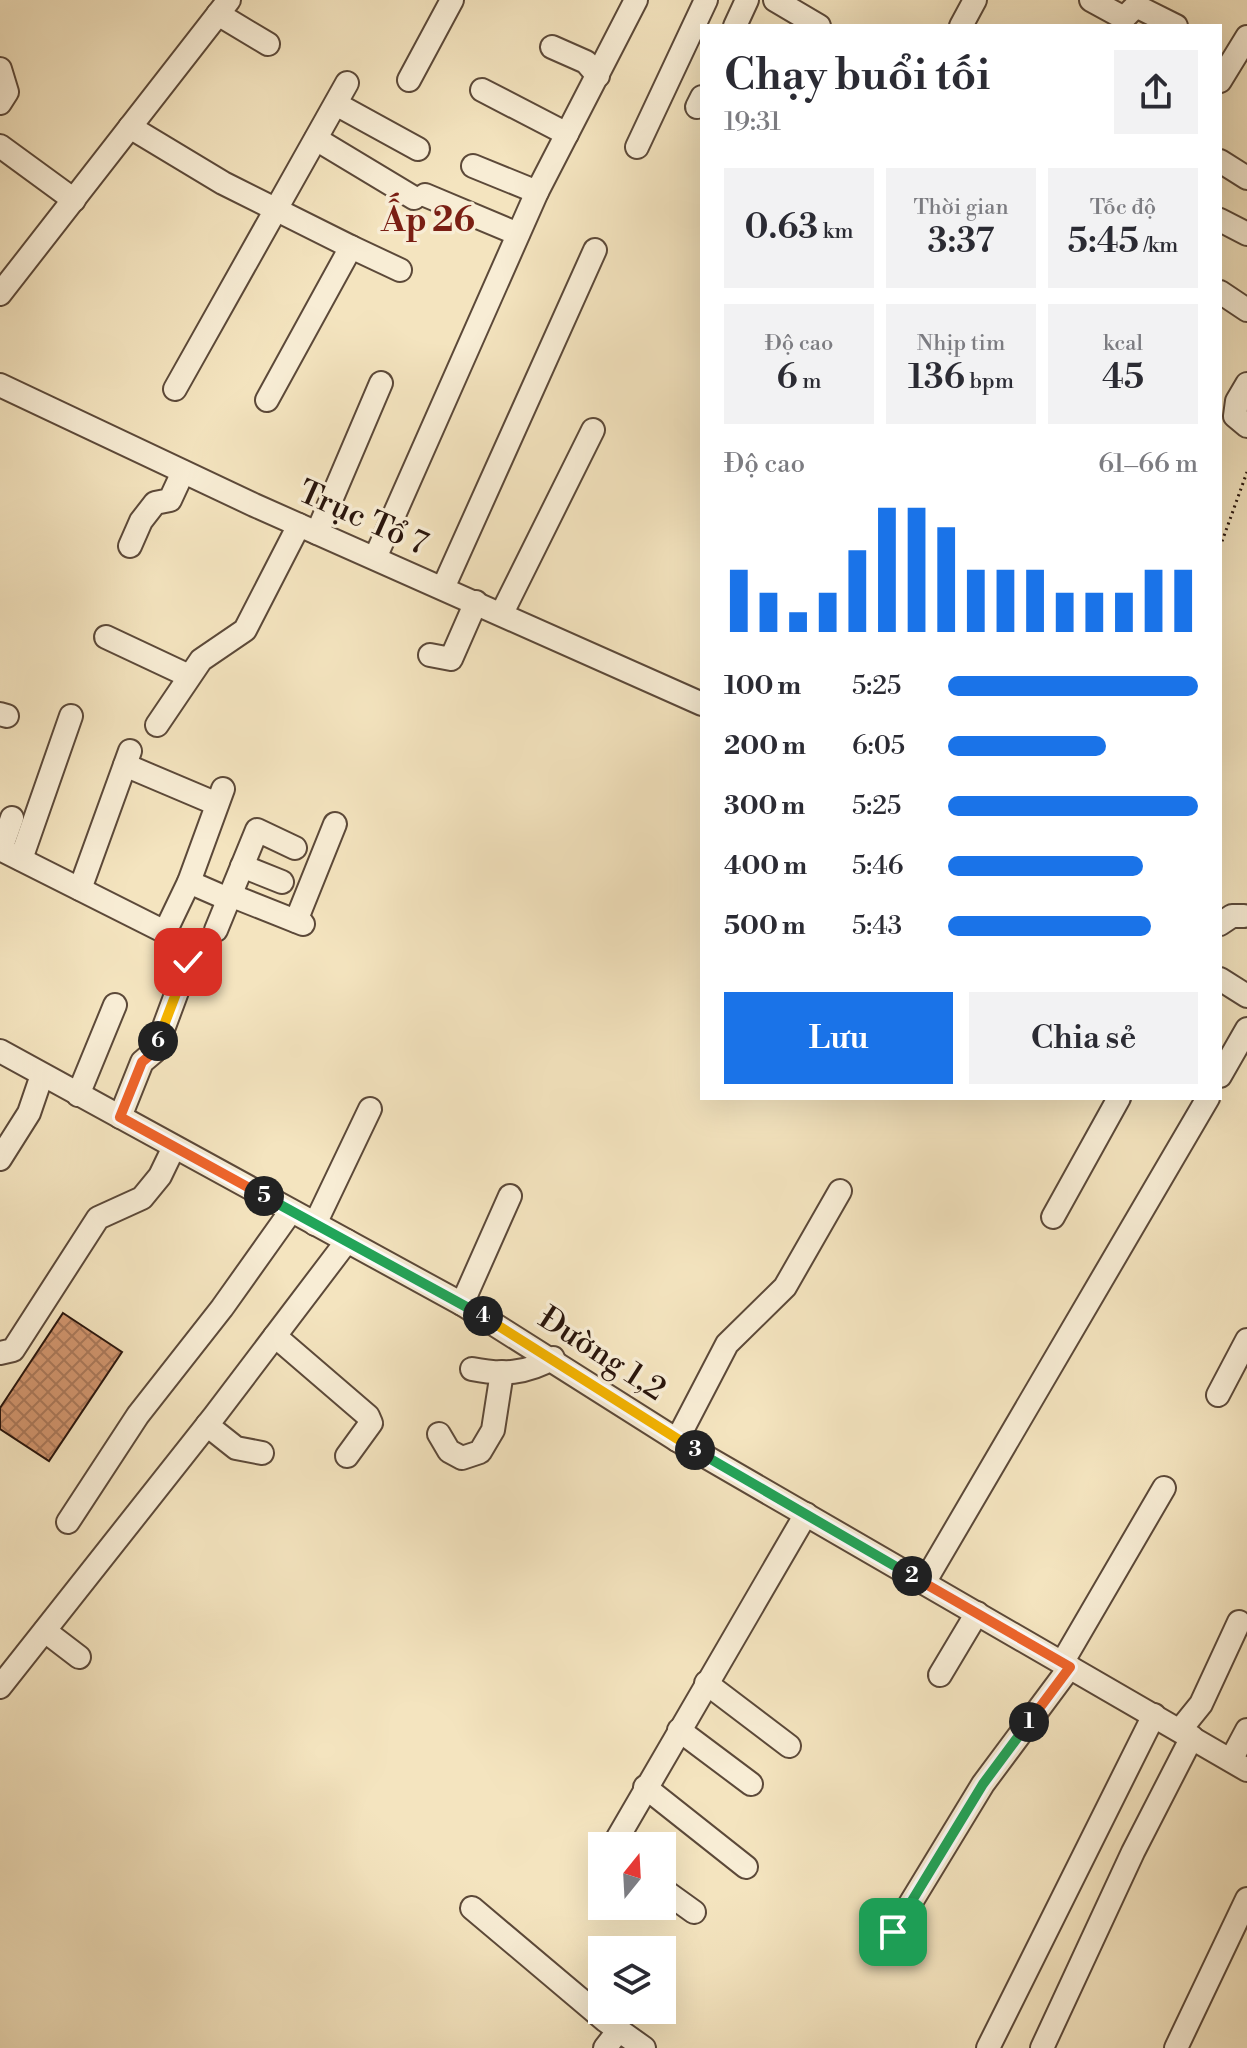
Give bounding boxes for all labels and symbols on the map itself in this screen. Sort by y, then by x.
district label: Ấp 26 [380,192,475,242]
street label: Trục Tổ 7 [292,472,434,564]
pin [154,928,222,996]
pin: 6 [138,1021,178,1061]
pin: 5 [244,1176,284,1216]
pin: 4 [463,1296,503,1336]
street label: Đường 1,2 [531,1298,673,1410]
pin: 3 [675,1430,715,1470]
pin: 2 [892,1556,932,1596]
pin: 1 [1009,1702,1049,1742]
north arrow [588,1832,676,1920]
pin [859,1898,927,1966]

